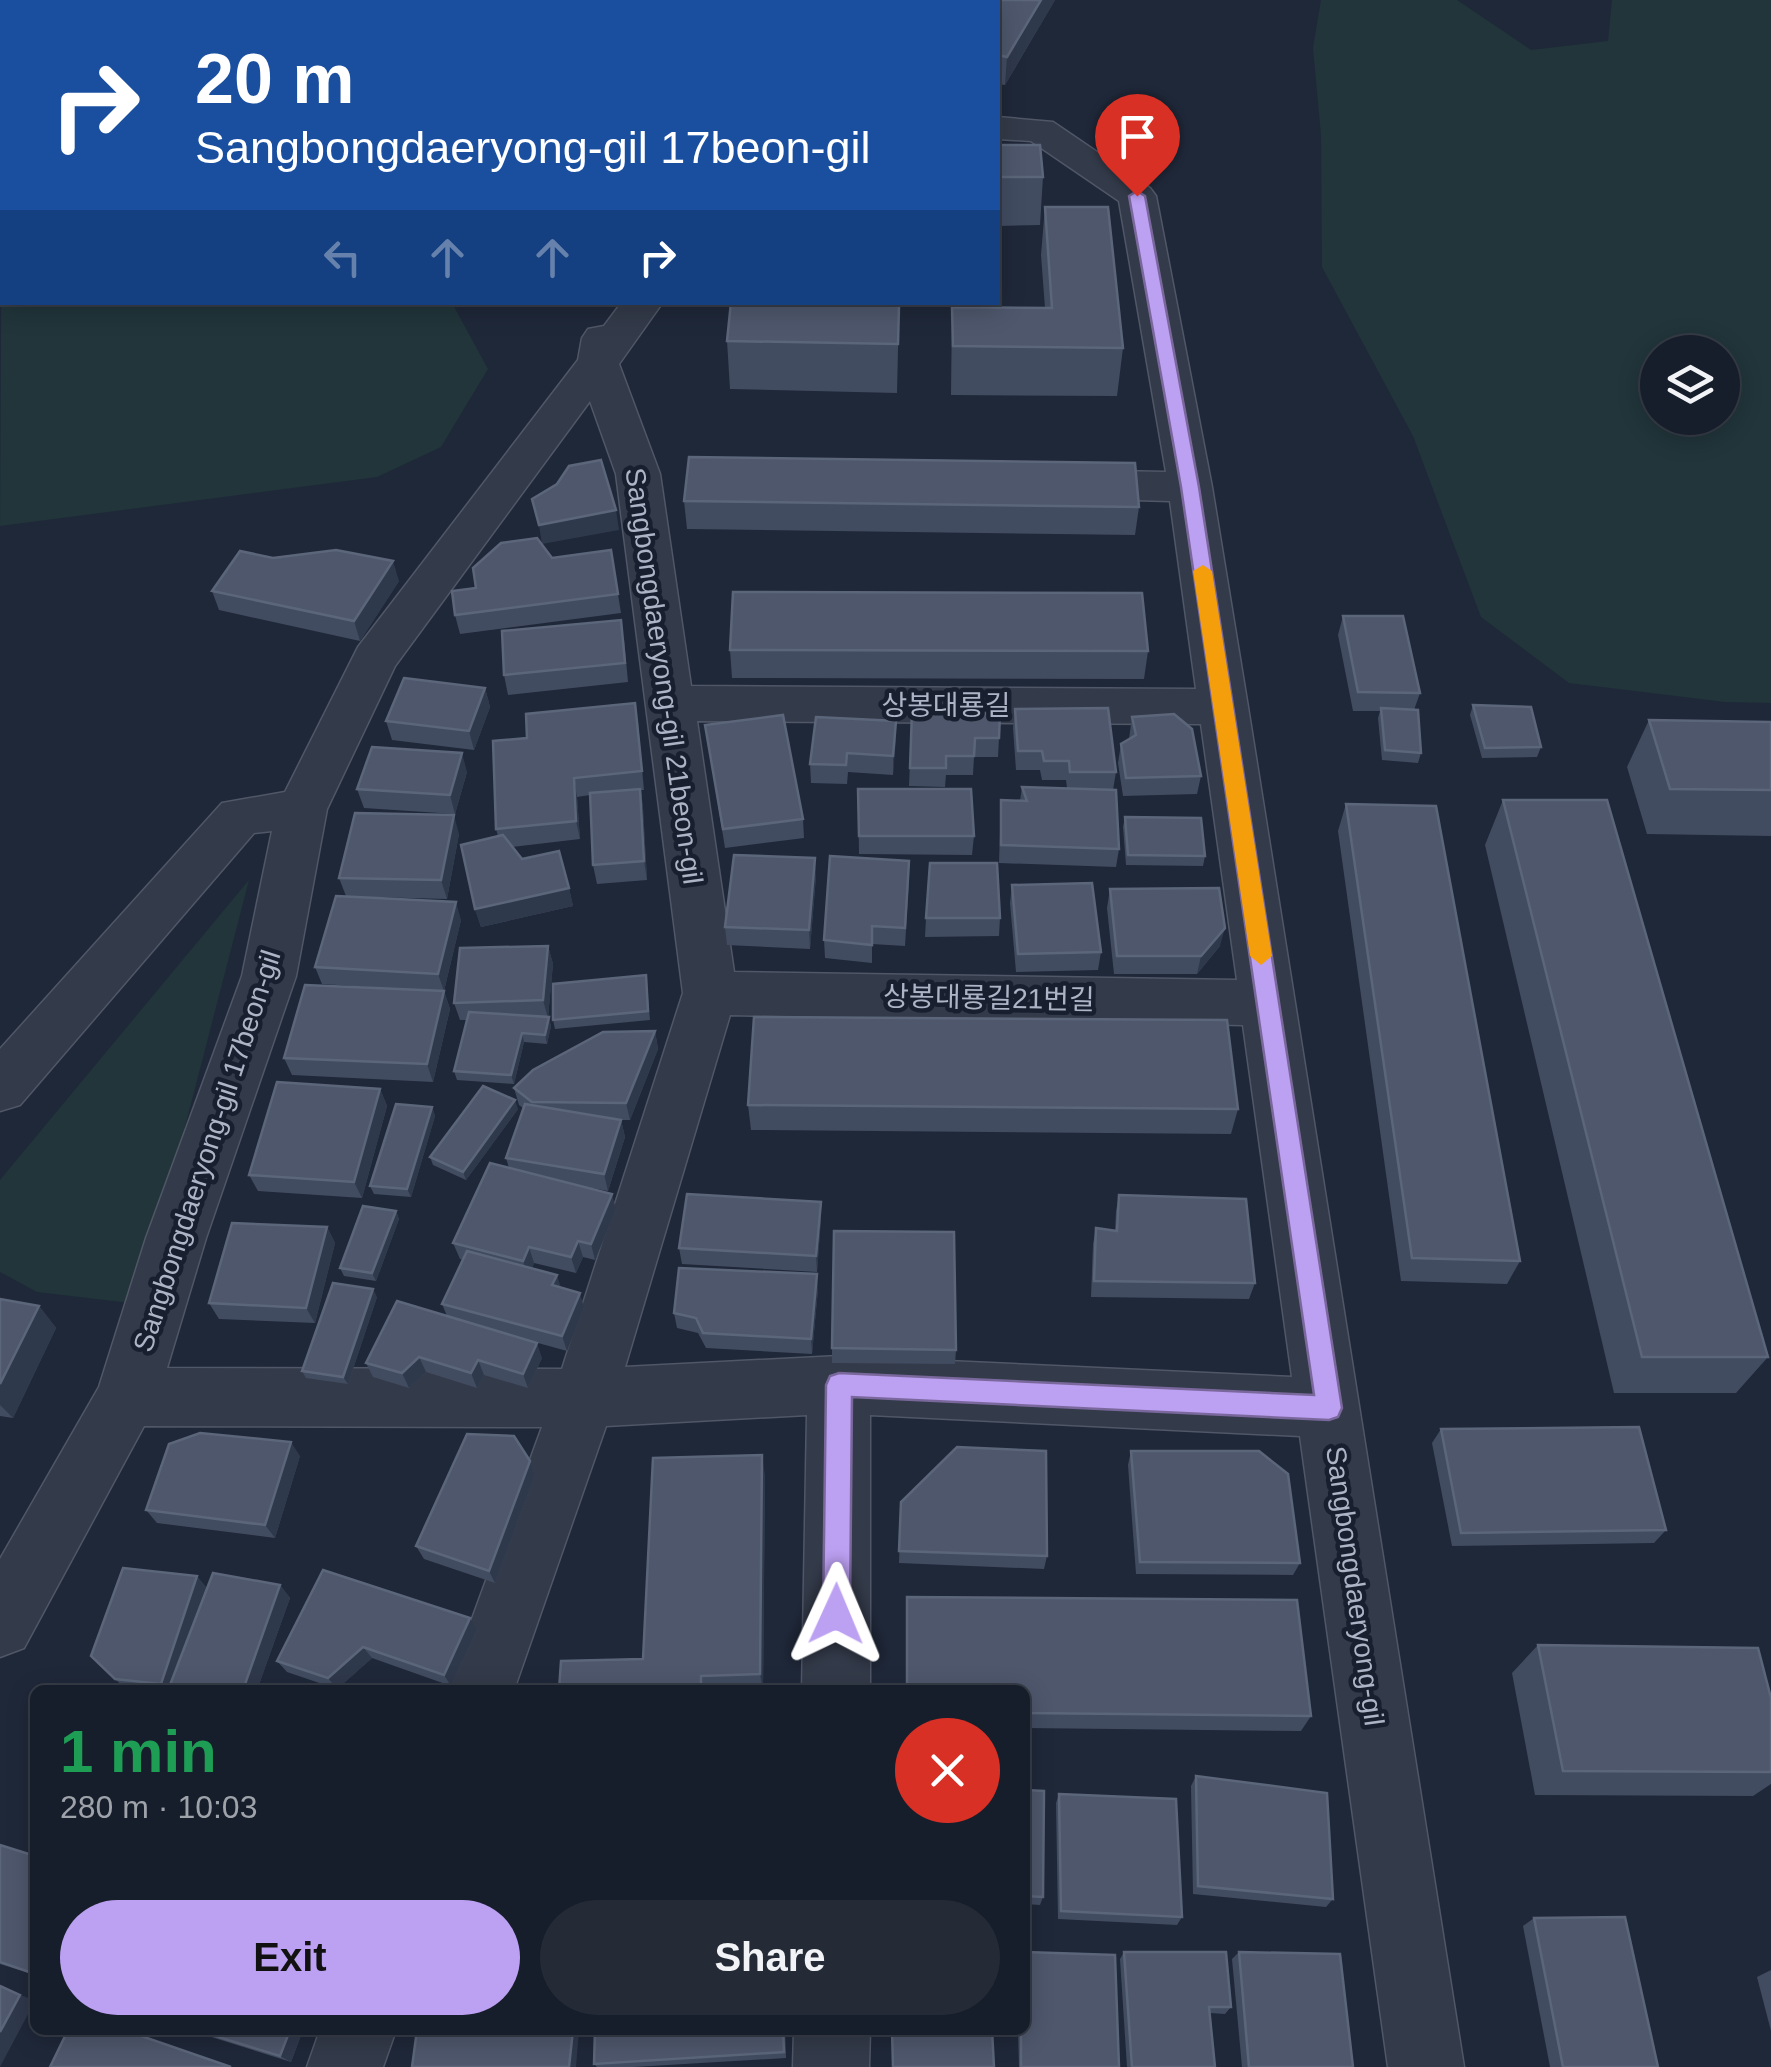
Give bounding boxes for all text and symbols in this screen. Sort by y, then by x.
icon: right [30,40,160,170]
text: 20 m [195,40,355,118]
pin [1095,94,1180,197]
icon: arrive [1110,109,1165,164]
text: Sangbongdaeryong-gil 17beon-gil [195,122,871,173]
icon: left [315,230,370,285]
icon: ahead [420,230,475,285]
icon: ahead [525,230,580,285]
icon: right [630,230,685,285]
map controls [1640,335,1740,435]
button: layers [1640,335,1740,435]
street label: Sangbongdaeryong-gil 21beon-gil [619,466,709,886]
street label: 상봉대룡길 [882,690,1010,721]
street label: Sangbongdaeryong-gil 17beon-gil [127,946,287,1356]
street label: 상봉대룡길21번길 [883,981,1095,1015]
street label: Sangbongdaeryong-gil [1320,1444,1390,1728]
position arrow [784,1562,888,1666]
text: 1 min [60,1718,217,1785]
button: close [895,1718,1000,1823]
text: 280 m · 10:03 [60,1789,257,1825]
button: Exit [60,1900,520,2015]
button: Share [540,1900,1000,2015]

